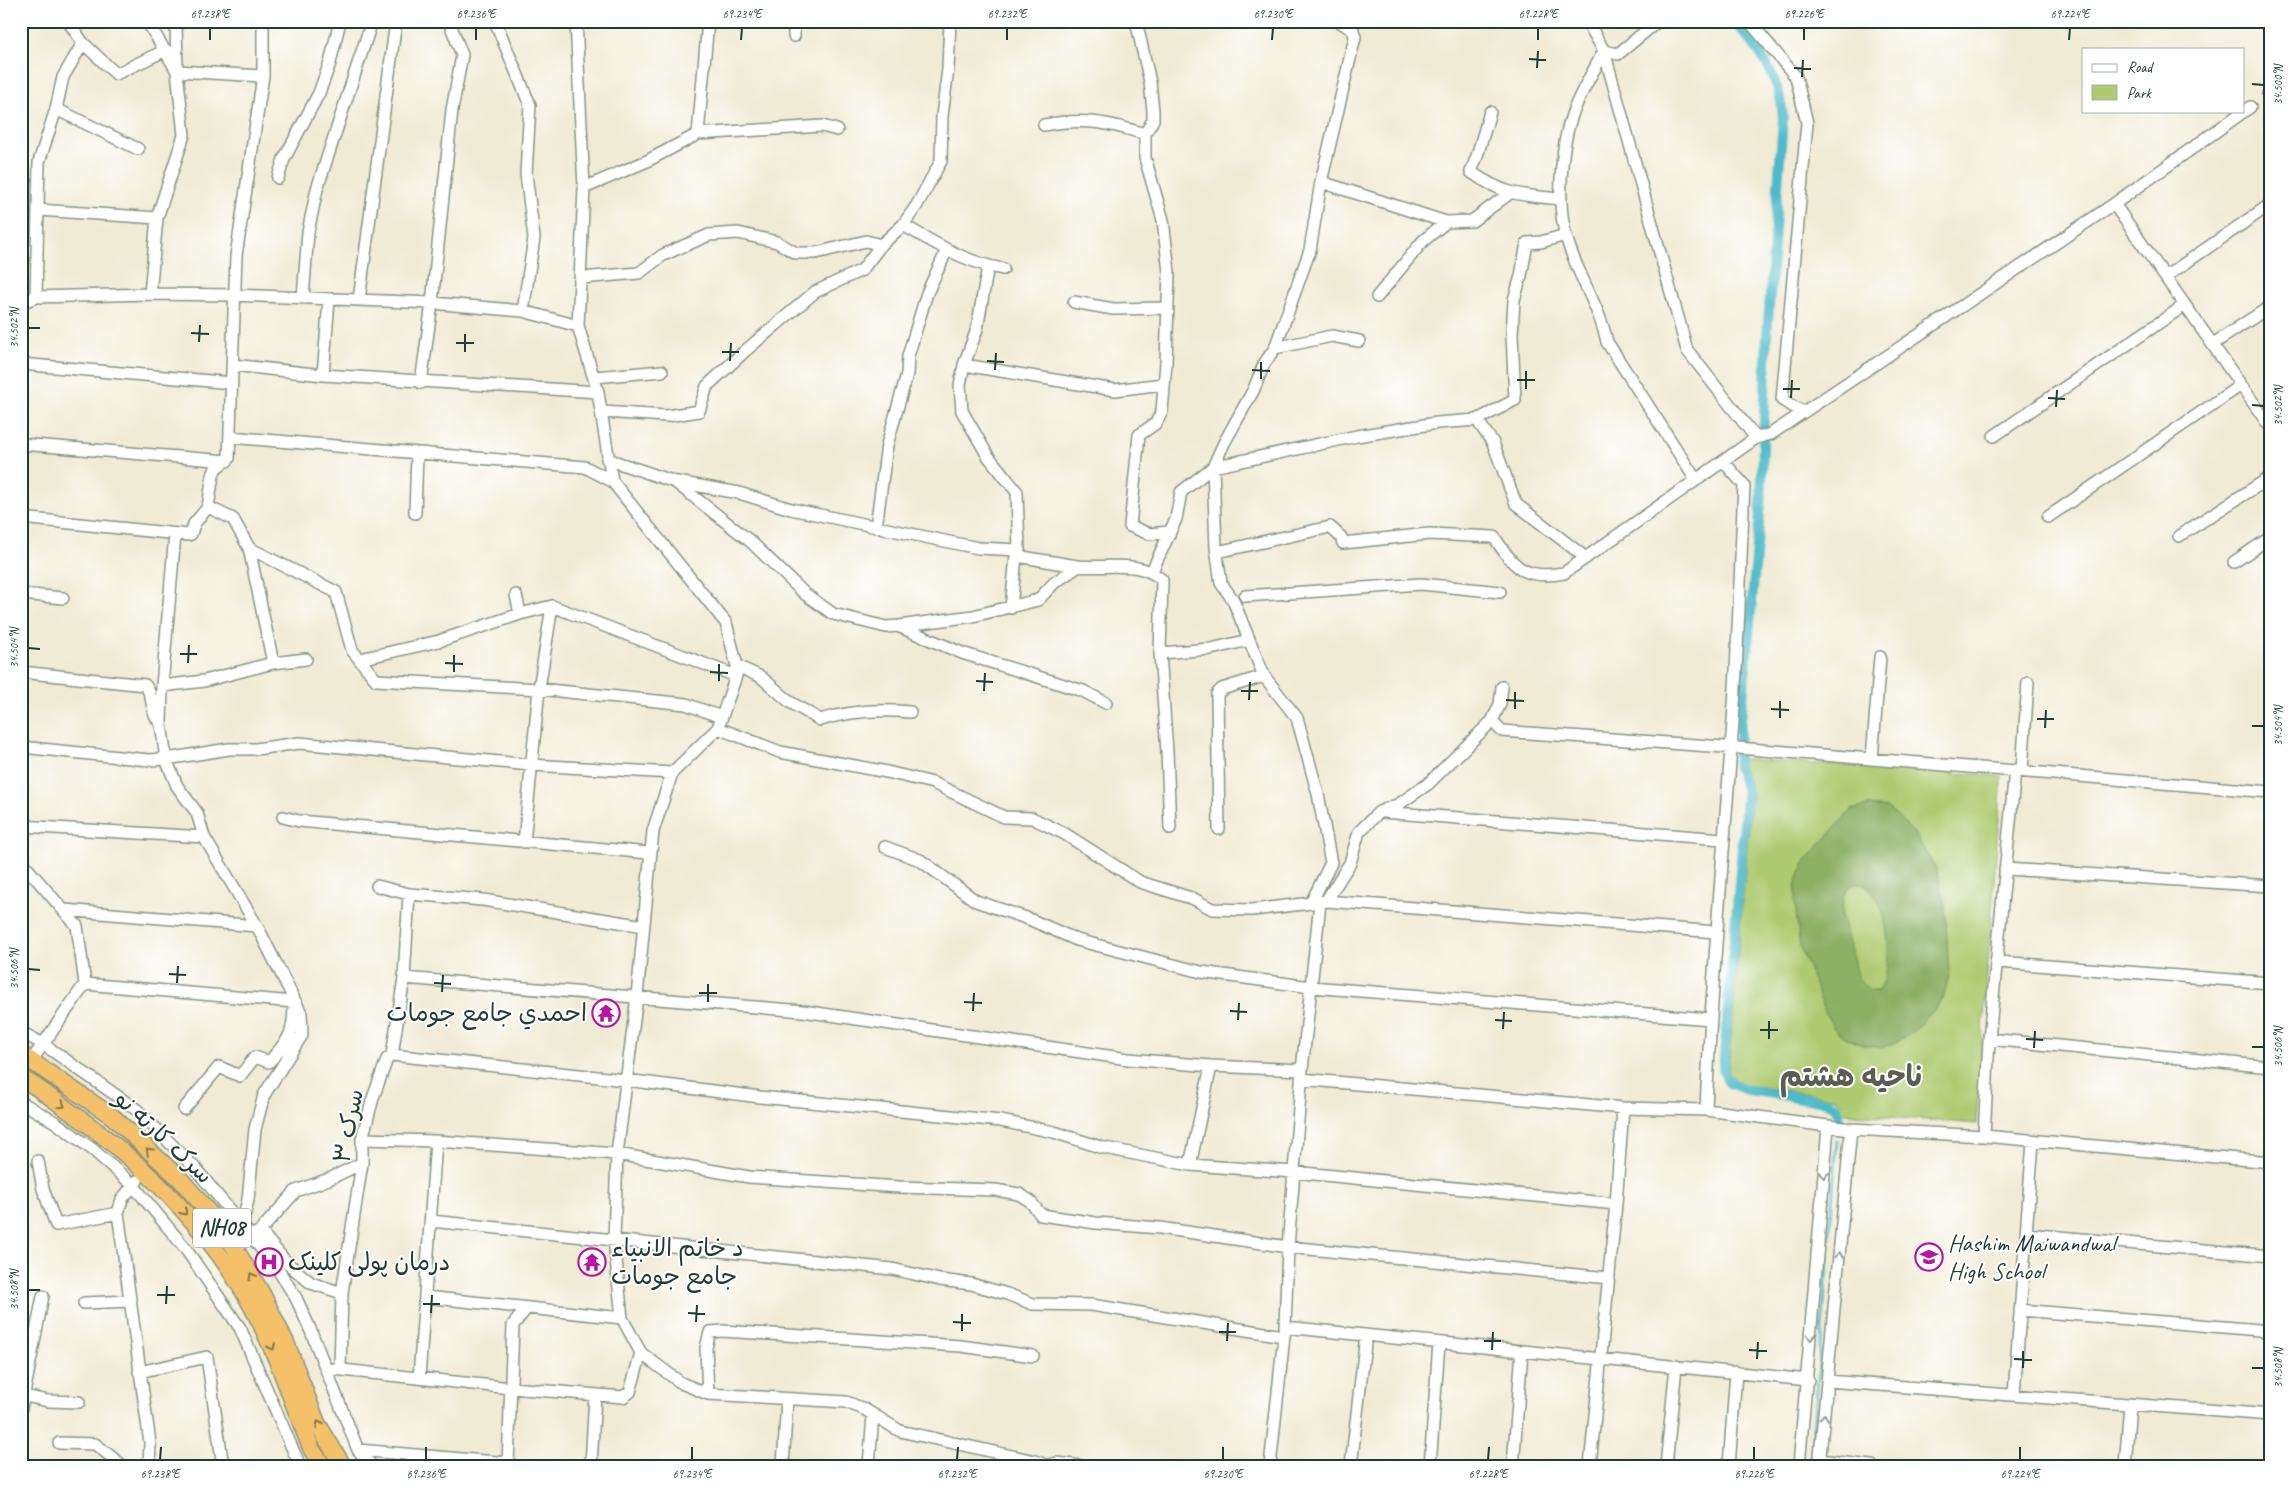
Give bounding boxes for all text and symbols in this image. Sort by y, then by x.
text: 69.238°E [190,6,231,22]
text: 69.236°E [456,6,497,22]
text: 69.234°E [722,6,763,22]
text: 69.232°E [987,6,1028,22]
text: 69.230°E [1253,6,1294,22]
text: 69.228°E [1518,6,1559,22]
text: 69.226°E [1784,6,1825,22]
text: 69.224°E [2050,6,2091,22]
legend [2082,48,2244,112]
text: Road [2127,58,2154,77]
text: 34.500°N [2270,63,2286,105]
text: Park [2127,84,2152,103]
text: 34.502°N [6,306,22,348]
text: 34.502°N [2270,384,2286,426]
text: 34.504°N [6,626,22,668]
text: 34.504°N [2270,704,2286,746]
text: 34.506°N [6,947,22,989]
place label: احمدي جامع جومات [387,998,587,1030]
temple icon: احمدي جامع جومات [591,998,621,1028]
text: 34.506°N [2270,1025,2286,1067]
district label: ناحیه هشتم [1780,1058,1922,1098]
street label: سرک کارته نو [107,1083,219,1190]
street label: سرک ۳ [326,1086,370,1166]
one-way arrow [56,1099,66,1108]
one-way arrow [146,1148,155,1157]
one-way arrow [1818,1172,1829,1180]
one-way arrow [178,1206,187,1215]
road number: NH08 [193,1208,251,1248]
place label: Hashim Maiwandwal High School [1948,1228,2119,1286]
place label: د خاتم الانبیاء جامع جومات [611,1233,744,1293]
school or university icon: Hashim Maiwandwal High School [1914,1242,1944,1272]
hospital icon: درمان پولی کلینک [254,1247,284,1277]
place label: درمان پولی کلینک [288,1247,450,1277]
temple icon: د خاتم الانبیاء جامع جومات [577,1247,607,1277]
one-way arrow [1833,1251,1844,1259]
text: 34.508°N [6,1268,22,1310]
one-way arrow [249,1272,259,1281]
one-way arrow [1806,1334,1817,1342]
one-way arrow [265,1342,276,1351]
text: 34.508°N [2270,1346,2286,1388]
one-way arrow [1818,1413,1829,1421]
one-way arrow [314,1420,325,1429]
text: 69.238°E [140,1466,181,1482]
text: 69.236°E [406,1466,447,1482]
text: 69.234°E [672,1466,713,1482]
text: 69.232°E [937,1466,978,1482]
text: 69.230°E [1203,1466,1244,1482]
text: 69.228°E [1468,1466,1509,1482]
text: 69.226°E [1734,1466,1775,1482]
text: 69.224°E [2000,1466,2041,1482]

